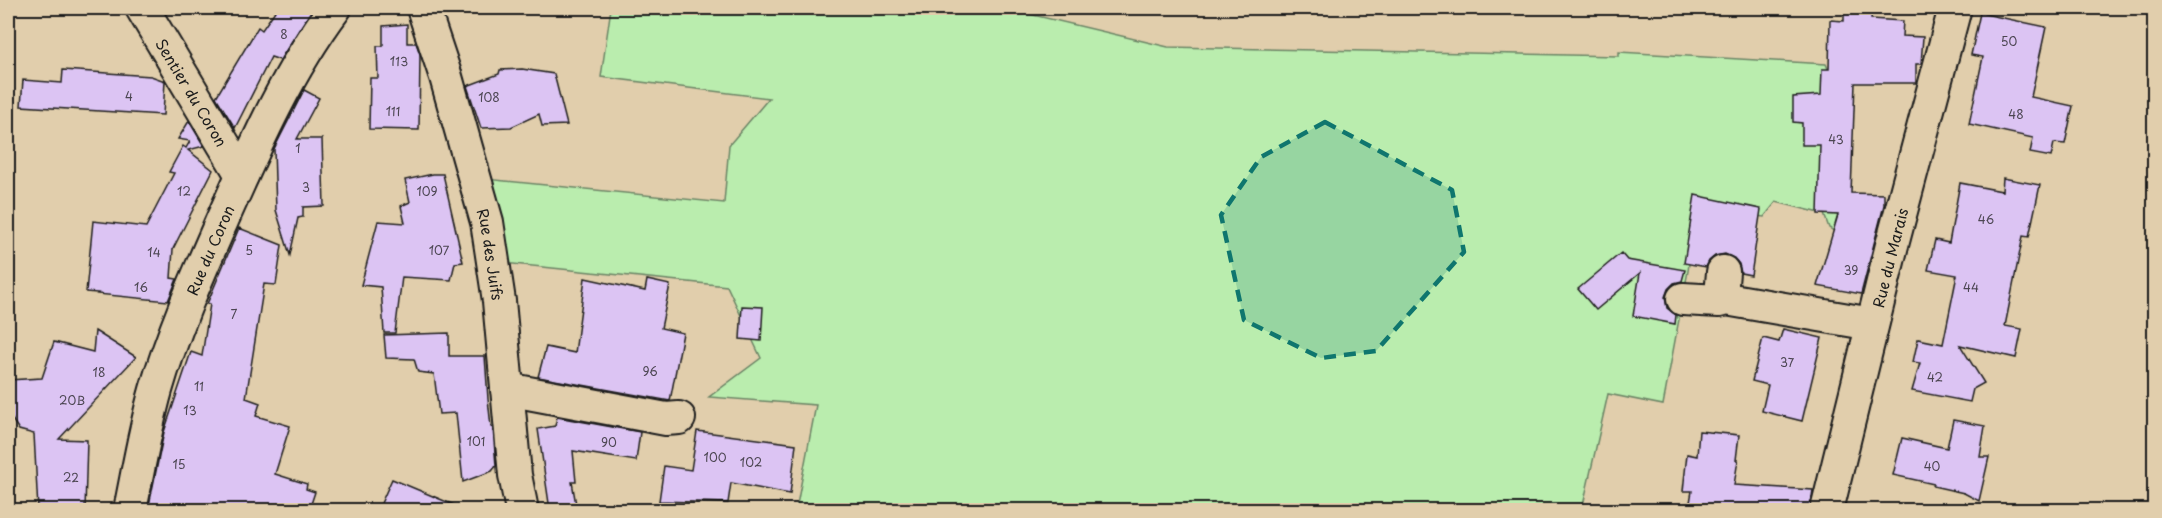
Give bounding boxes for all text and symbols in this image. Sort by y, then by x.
house number: 8 [280,25,288,43]
house number: 50 [2001,32,2017,50]
street label: Sentier du Coron [151,34,234,151]
house number: 113 [390,52,408,70]
house number: 4 [125,87,133,105]
house number: 108 [478,88,500,106]
house number: 111 [386,102,400,120]
house number: 48 [2008,105,2024,123]
house number: 43 [1828,130,1844,148]
house number: 1 [295,139,301,157]
house number: 3 [302,178,310,196]
house number: 12 [177,182,191,200]
house number: 109 [416,182,438,200]
street label: Rue du Coron [180,201,239,298]
street label: Rue du Marais [1866,205,1913,310]
street label: Rue des Juifs [472,206,510,302]
house number: 46 [1978,210,1994,228]
house number: 5 [245,241,253,259]
house number: 107 [429,241,450,259]
house number: 14 [147,243,161,261]
house number: 39 [1844,261,1858,279]
house number: 16 [134,278,148,296]
house number: 44 [1963,278,1979,296]
house number: 7 [231,305,238,323]
house number: 37 [1780,353,1795,371]
house number: 96 [642,362,658,380]
house number: 18 [93,363,105,381]
house number: 42 [1927,368,1943,386]
house number: 11 [194,377,204,395]
house number: 20B [59,391,85,409]
house number: 13 [183,401,197,419]
house number: 101 [467,432,485,450]
house number: 90 [601,433,617,451]
house number: 100 [704,448,727,466]
house number: 102 [740,453,762,471]
house number: 15 [172,455,186,473]
house number: 40 [1924,457,1941,475]
house number: 22 [63,468,79,486]

